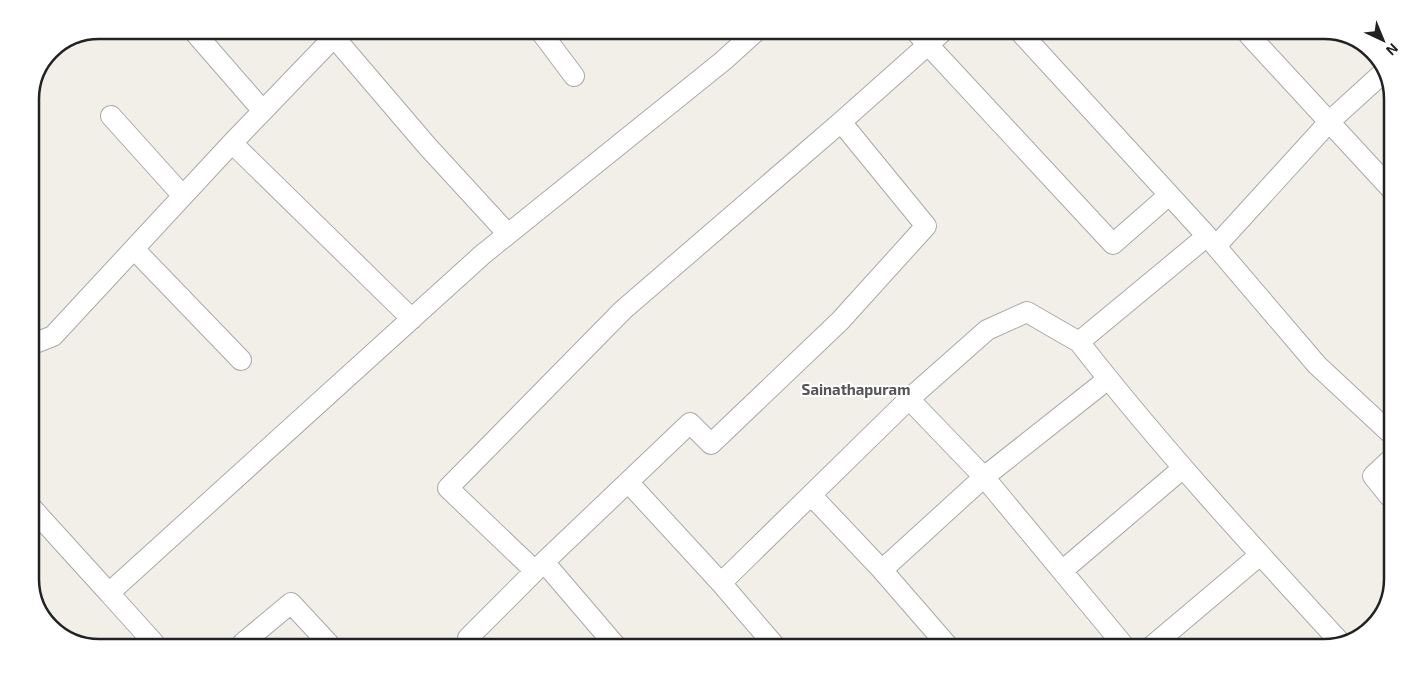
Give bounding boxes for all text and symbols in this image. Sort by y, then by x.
north arrow [1358,15,1408,65]
text: N [1383,40,1402,59]
district label: Sainathapuram [802,380,910,398]

